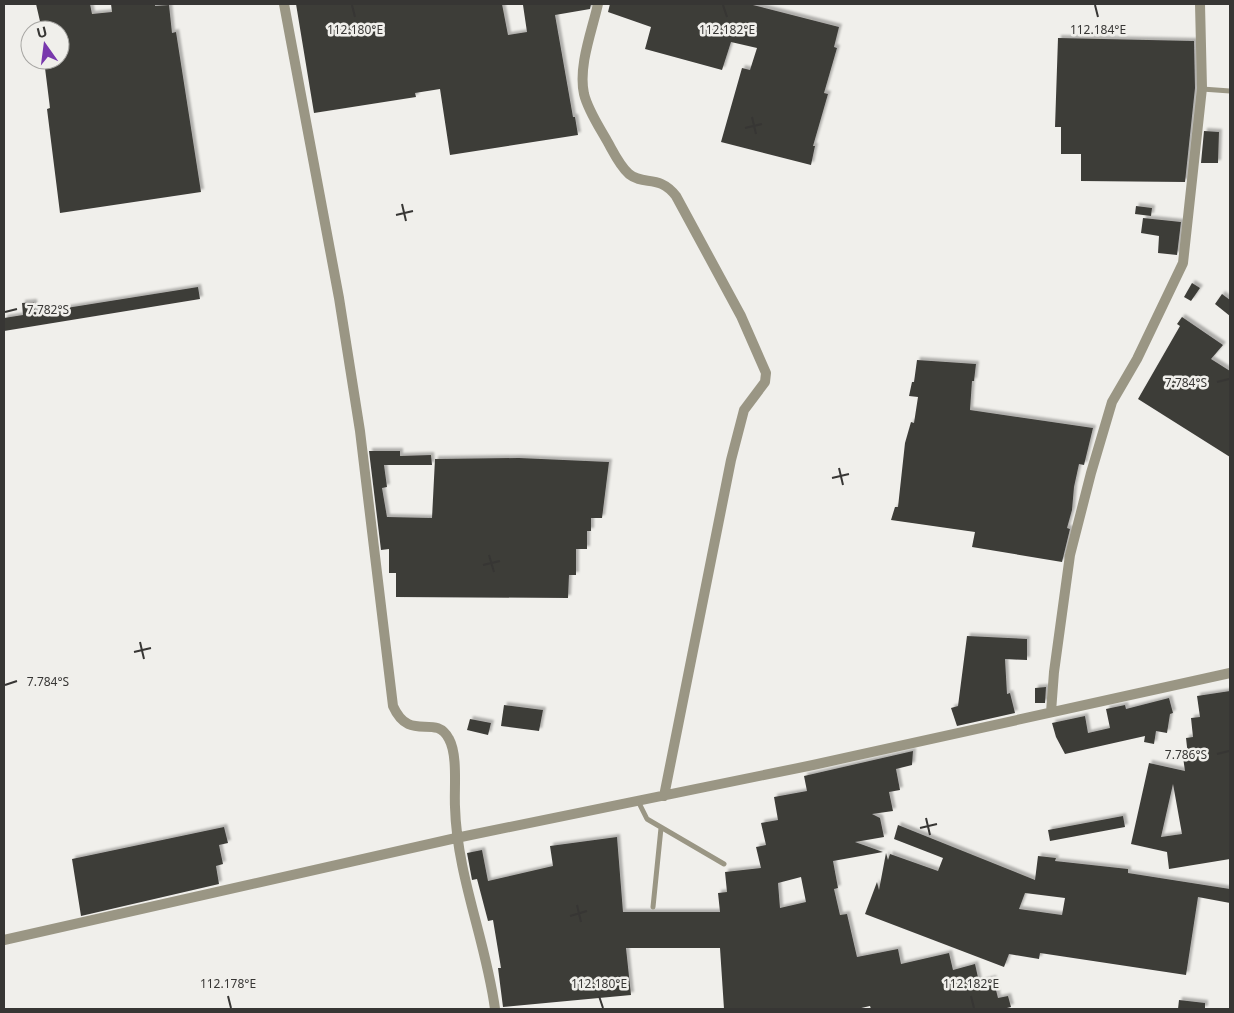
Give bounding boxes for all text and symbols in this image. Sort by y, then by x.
north arrow [20,20,70,70]
text: U [34,21,49,42]
text: 112.180°E [327,21,383,38]
text: 112.182°E [699,21,755,38]
text: 112.184°E [1070,21,1126,38]
text: 7.782°S [27,301,70,318]
text: 7.784°S [1165,374,1208,391]
text: 7.784°S [27,673,70,690]
text: 7.786°S [1165,746,1208,763]
text: 112.178°E [200,975,256,992]
text: 112.180°E [571,975,627,992]
text: 112.182°E [943,975,999,992]

